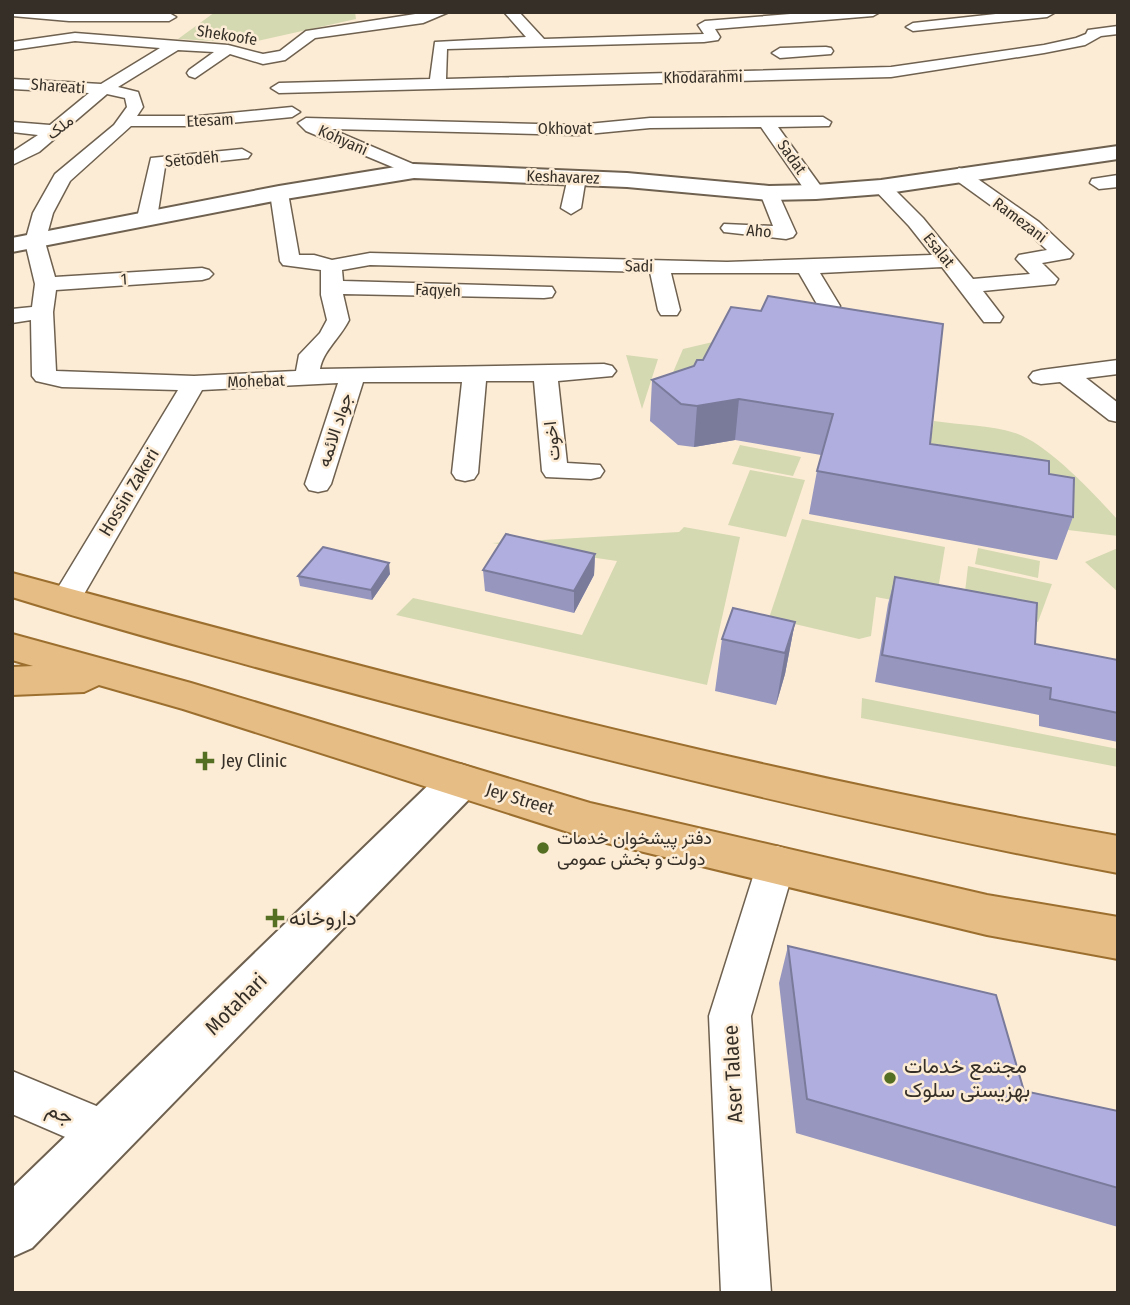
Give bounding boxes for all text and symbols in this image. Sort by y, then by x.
street label: Shekoofe [195,21,259,49]
street label: Khodarahmi [663,67,743,87]
street label: Shareati [30,75,86,97]
street label: Etesam [186,109,234,131]
street label: ملک [43,111,77,143]
street label: Okhovat [538,119,593,138]
street label: Kohyani [315,121,371,159]
street label: Sadat [773,136,811,178]
street label: Setodeh [164,147,220,171]
street label: Keshavarez [526,166,600,188]
street label: Ramezani [989,193,1051,247]
street label: Aho [746,220,772,242]
street label: Esalat [919,229,959,272]
street label: Sadi [625,256,653,276]
street label: 1 [120,269,128,289]
street label: Faqyeh [415,280,461,300]
street label: Mohebat [227,370,286,391]
street label: جواد الائمه [313,390,357,470]
street label: اخوت [539,420,565,462]
street label: Hossin Zakeri [94,444,164,540]
place label: Jey Clinic [221,750,287,772]
marker: Jey Clinic [195,751,215,771]
street label: Jey Street [483,778,557,820]
place label: دفتر پیشخوان خدمات دولت و بخش عمومی [557,827,712,870]
marker: دفتر پیشخوان خدمات دولت و بخش عمومی [535,840,551,856]
place label: داروخانه [289,905,357,931]
marker: داروخانه [267,910,283,926]
street label: Motahari [200,968,272,1040]
street label: Aser Talaee [717,1024,749,1124]
place label: مجتمع خدمات بهزیستی سلوک [904,1053,1030,1103]
marker: مجتمع خدمات بهزیستی سلوک [882,1070,898,1086]
street label: جم [42,1096,78,1131]

